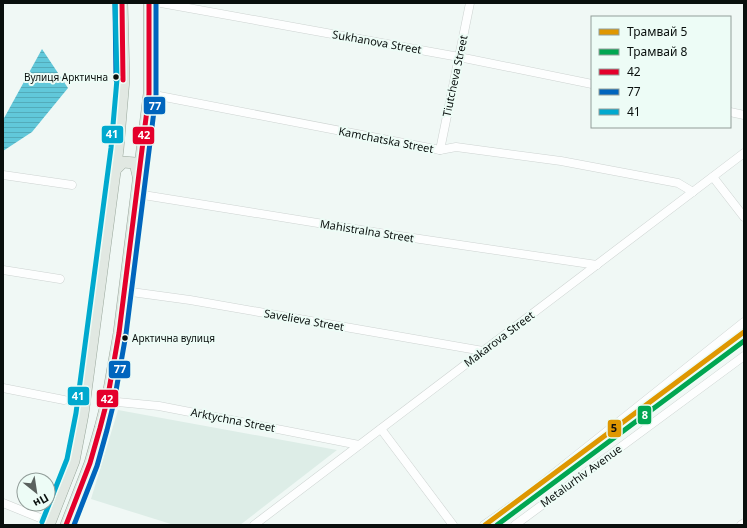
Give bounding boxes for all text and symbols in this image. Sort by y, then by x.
legend [591,16,731,128]
text: Трамвай 5 [627,23,688,40]
street label: Sukhanova Street [331,26,423,57]
street label: Tiutcheva Street [439,34,470,118]
text: Трамвай 8 [627,43,688,60]
text: 42 [627,63,641,80]
place label: Вулиця Арктична [24,70,108,84]
marker: Вулиця Арктична [111,72,121,82]
text: 77 [627,83,641,100]
line badge: 77 [143,96,166,115]
text: 77 [149,98,161,113]
text: 41 [627,103,641,120]
street label: Kamchatska Street [337,123,435,156]
line badge: 41 [101,125,124,144]
text: 41 [106,126,118,141]
line badge: 42 [132,126,155,145]
text: 42 [138,127,150,142]
street label: Mahistralna Street [319,216,415,245]
street label: Savelieva Street [263,305,345,334]
street label: Makarova Street [461,307,537,370]
place label: Арктична вулиця [132,331,215,345]
marker: Арктична вулиця [120,333,130,343]
line badge: 77 [108,360,131,379]
text: 77 [114,361,126,376]
line badge: 41 [67,386,90,406]
text: 41 [72,388,84,403]
line badge: 42 [96,389,119,408]
text: 42 [101,391,113,406]
street label: Arktychna Street [190,404,277,435]
line badge: 8 [637,405,652,425]
text: 8 [642,407,648,422]
line badge: 5 [607,419,622,438]
text: 5 [611,420,617,435]
street label: Metalurhiv Avenue [537,441,624,510]
north arrow [16,472,56,512]
text: Пн [31,491,52,511]

